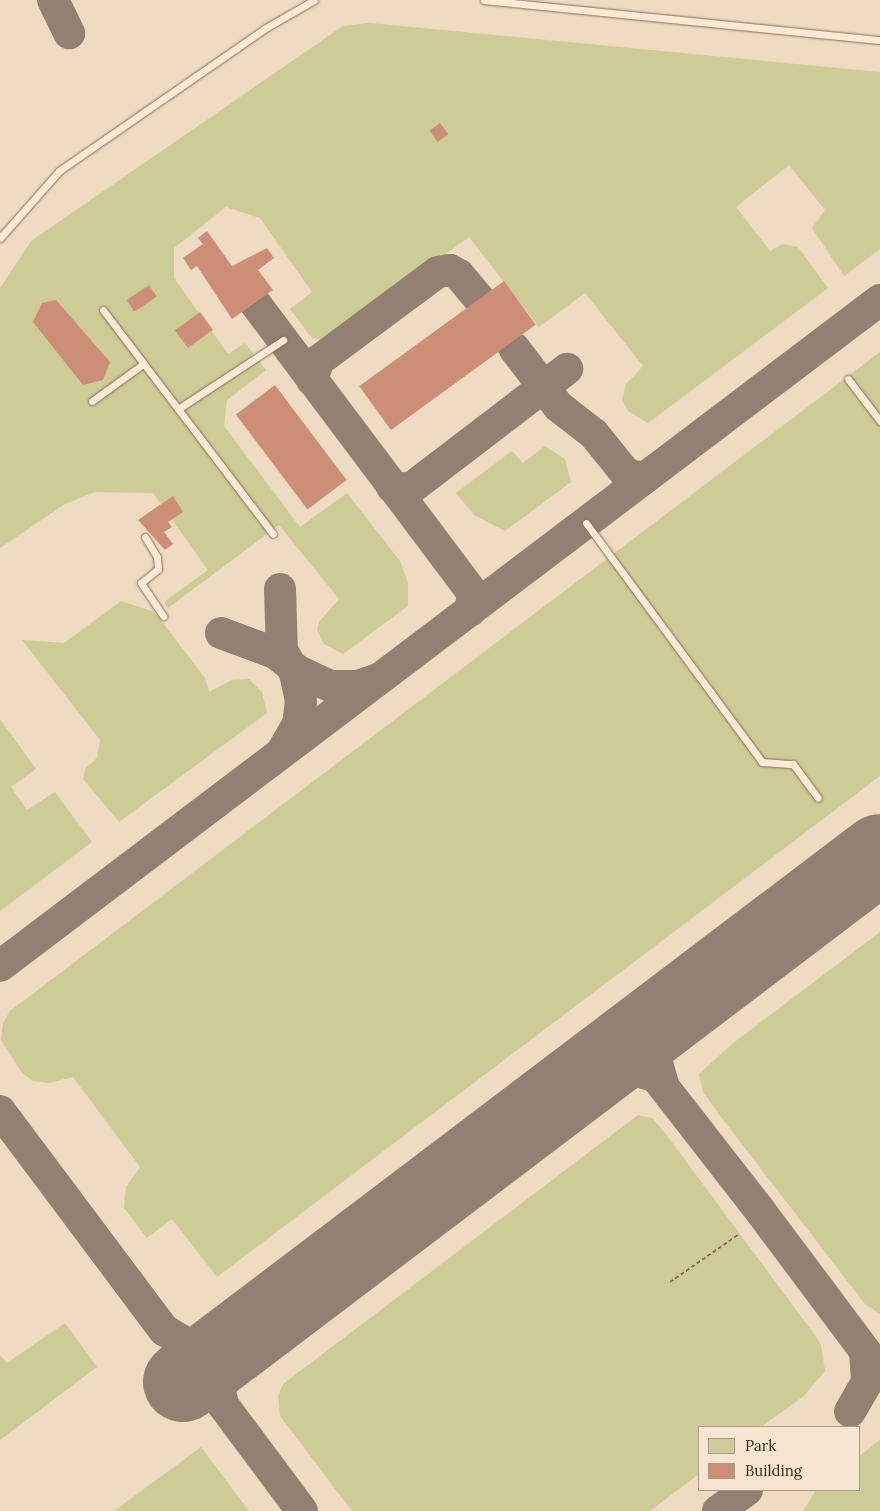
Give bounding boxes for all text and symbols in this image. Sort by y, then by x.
legend [698,1426,860,1491]
text: Park [745,1436,776,1455]
text: Building [745,1461,802,1480]

